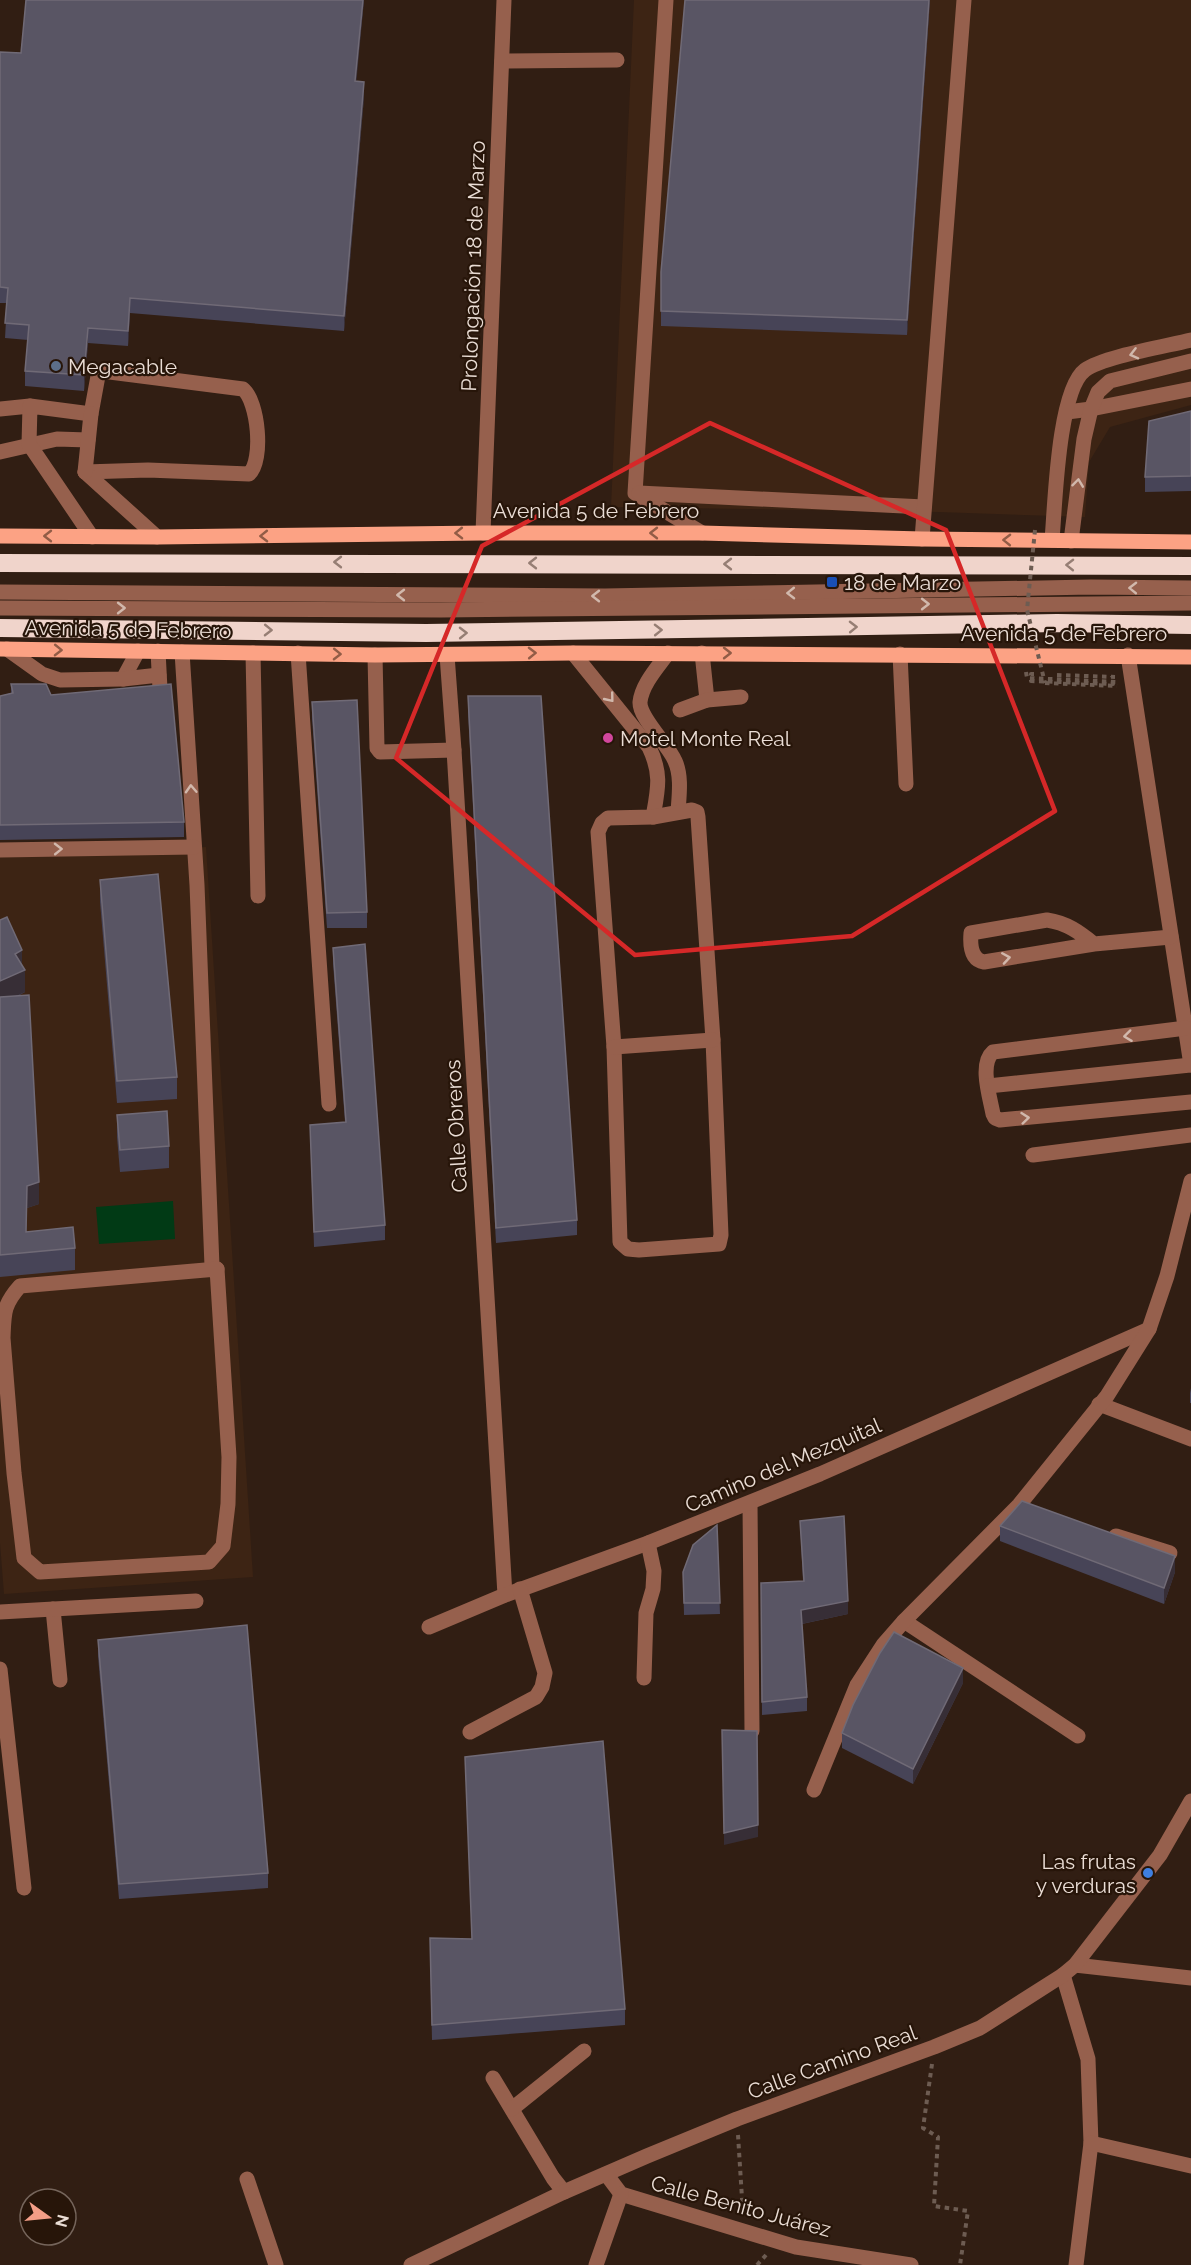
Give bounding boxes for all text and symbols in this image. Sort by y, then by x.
street label: Prolongación 18 de Marzo [456,140,490,392]
one-way arrow [1129,347,1140,359]
place label: Megacable [68,354,177,379]
marker: Megacable [49,359,63,373]
one-way arrow [1072,479,1084,488]
street label: Avenida 5 de Febrero [493,498,699,523]
one-way arrow [454,527,463,539]
one-way arrow [649,527,658,539]
one-way arrow [44,530,53,543]
one-way arrow [259,530,268,542]
one-way arrow [1002,534,1011,546]
one-way arrow [333,556,342,568]
one-way arrow [528,557,537,569]
one-way arrow [723,558,732,570]
one-way arrow [1065,559,1074,571]
place label: 18 de Marzo [844,570,961,595]
marker: 18 de Marzo [825,575,839,589]
one-way arrow [1128,582,1137,594]
one-way arrow [786,587,795,599]
one-way arrow [396,589,405,601]
one-way arrow [591,590,600,602]
one-way arrow [921,598,930,610]
one-way arrow [117,602,126,615]
street label: Avenida 5 de Febrero [24,615,232,643]
one-way arrow [849,620,858,633]
street label: Avenida 5 de Febrero [961,621,1167,646]
one-way arrow [654,623,663,636]
one-way arrow [264,624,273,637]
one-way arrow [459,627,468,639]
one-way arrow [54,644,63,656]
one-way arrow [528,647,537,659]
one-way arrow [723,647,732,659]
one-way arrow [333,648,342,661]
one-way arrow [603,691,614,702]
place label: Motel Monte Real [620,726,791,751]
marker: Motel Monte Real [601,731,615,745]
one-way arrow [185,784,198,793]
one-way arrow [54,843,63,855]
one-way arrow [1001,953,1011,965]
one-way arrow [1124,1029,1133,1041]
street label: Calle Obreros [440,1059,472,1193]
one-way arrow [1021,1112,1030,1125]
street label: Camino del Mezquital [681,1412,885,1518]
place label: Las frutas y verduras [1036,1849,1136,1898]
marker: Las frutas y verduras [1141,1866,1155,1880]
street label: Calle Camino Real [744,2020,920,2104]
street label: Calle Benito Juárez [648,2170,834,2242]
north arrow [18,2187,78,2247]
text: N [51,2212,73,2229]

